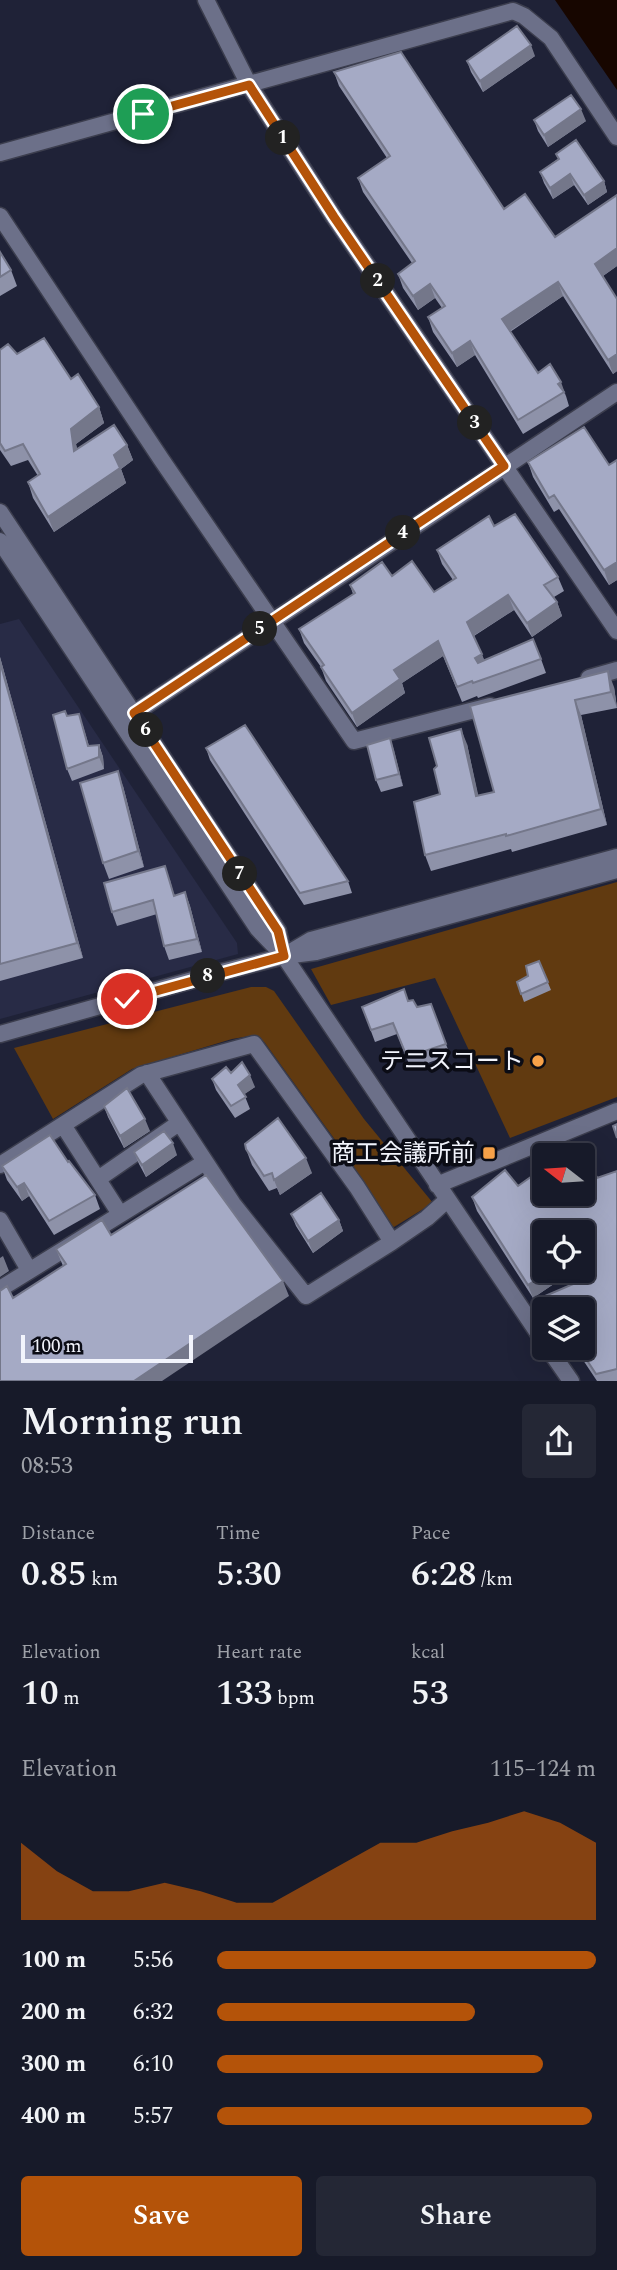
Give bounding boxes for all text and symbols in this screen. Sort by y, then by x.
pin [113,84,173,144]
icon: arrive [124,95,162,133]
pin: 1 [266,120,300,156]
text: 1 [277,123,288,152]
pin: 2 [360,264,396,298]
text: 2 [372,266,383,295]
pin: 3 [458,406,492,440]
text: 3 [469,408,480,437]
pin: 4 [386,516,420,550]
text: 4 [397,518,408,547]
pin: 5 [243,612,278,646]
text: 5 [254,614,265,643]
pin: 6 [128,712,164,748]
text: 6 [140,715,151,744]
pin: 7 [222,856,258,892]
text: 7 [234,859,245,888]
pin: 8 [190,958,226,993]
text: 8 [202,961,213,990]
pin [97,969,157,1029]
icon: check [108,980,146,1018]
place label: テニスコート [380,1044,524,1080]
marker: テニスコート [530,1053,546,1069]
place label: 商工会議所前 [331,1136,475,1172]
north arrow [532,1143,595,1206]
map controls [532,1143,595,1360]
marker: 商工会議所前 [481,1145,497,1161]
button: locate [532,1220,595,1283]
button: layers [532,1297,595,1360]
scale bar [21,1332,192,1364]
text: 100 m [32,1332,82,1361]
text: Morning run [21,1394,243,1452]
button: share [522,1404,596,1478]
text: 08:53 [21,1449,73,1484]
text: Distance [21,1519,95,1548]
text: Time [216,1519,260,1548]
text: Pace [411,1519,450,1548]
text: 0.85 [21,1548,86,1601]
text: 5:30 [216,1548,281,1601]
text: 6:28 [411,1548,476,1601]
text: km [86,1565,118,1594]
text: /km [476,1565,513,1594]
text: Elevation [21,1638,101,1667]
text: Heart rate [216,1638,302,1667]
text: kcal [411,1638,445,1667]
text: 10 [21,1667,59,1720]
text: 133 [216,1667,272,1720]
text: 53 [411,1667,449,1720]
text: m [59,1684,80,1713]
text: bpm [272,1684,315,1713]
text: Elevation [21,1752,117,1787]
text: 115–124 m [490,1752,596,1787]
text: 100 m [21,1943,86,1978]
text: 5:56 [133,1943,173,1978]
text: 200 m [21,1995,86,2030]
text: 6:32 [133,1995,173,2030]
text: 300 m [21,2047,86,2082]
text: 6:10 [133,2047,173,2082]
text: 400 m [21,2099,86,2134]
text: 5:57 [133,2099,173,2134]
button: Save [21,2176,302,2256]
button: Share [316,2176,596,2256]

